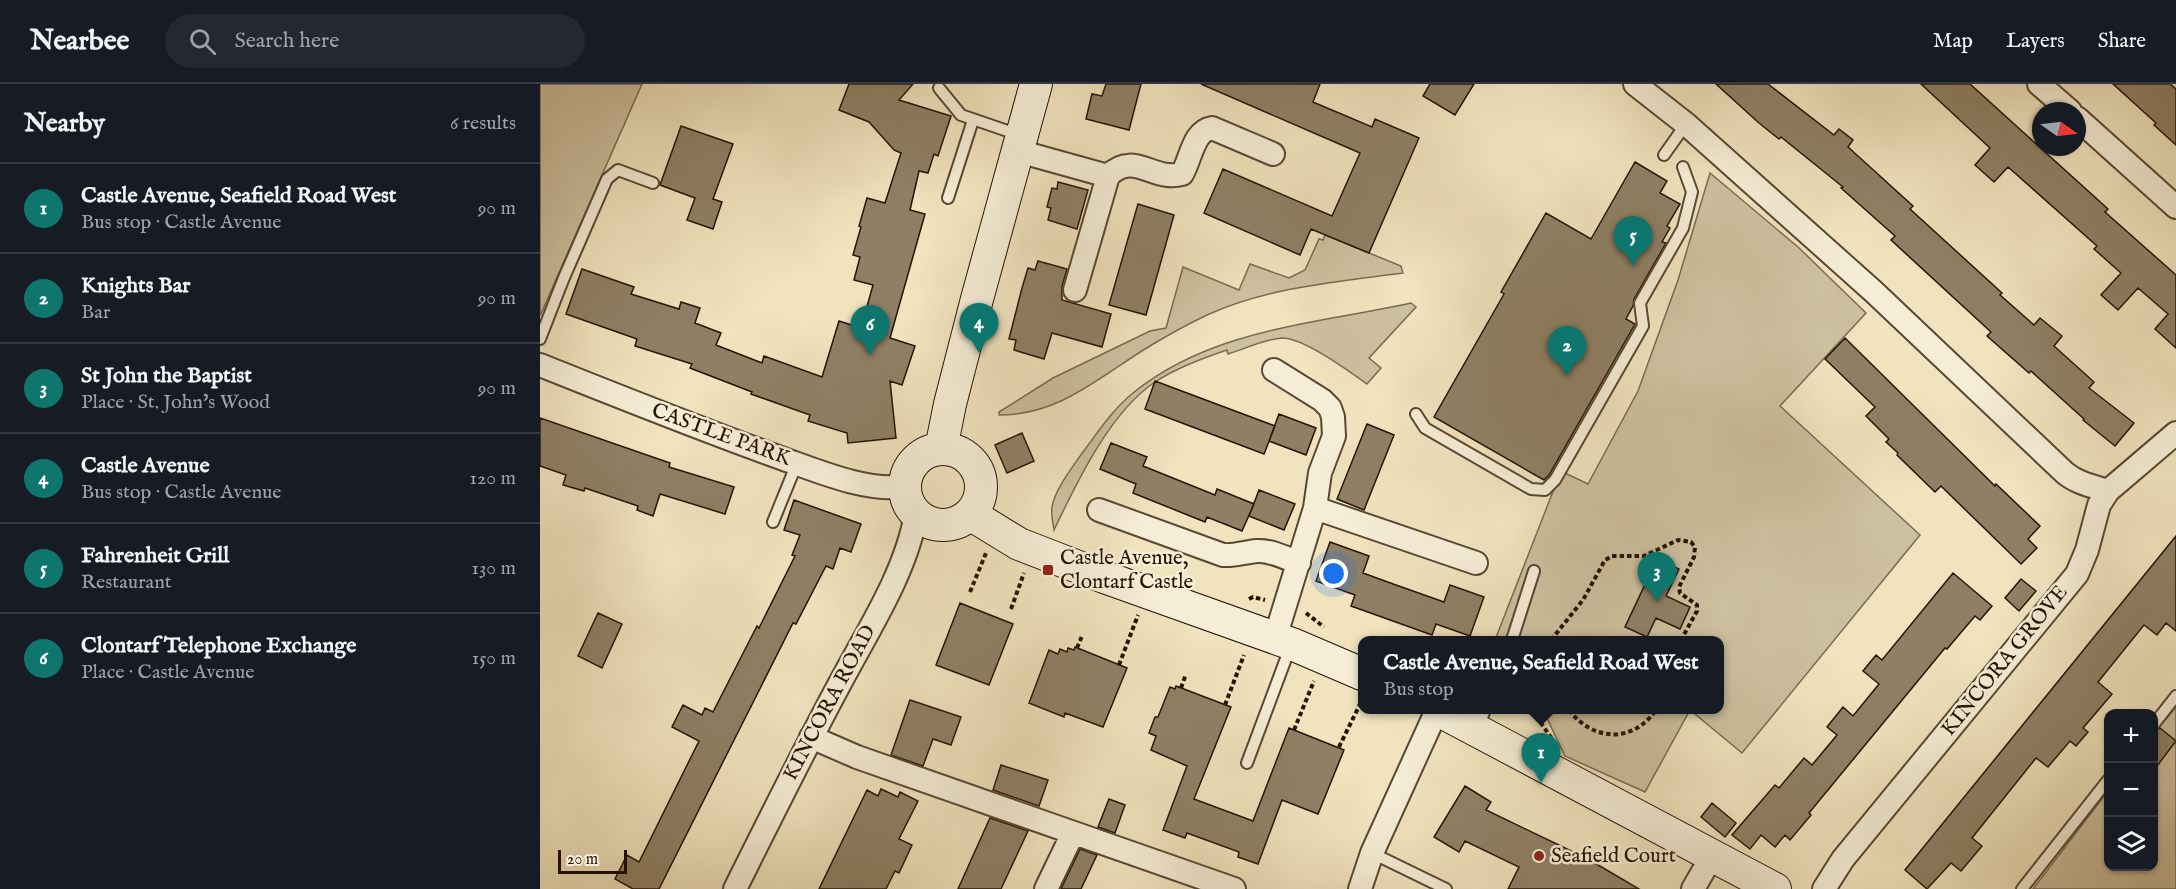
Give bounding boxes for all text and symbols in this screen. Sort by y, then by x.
search box [165,14,585,68]
text: Nearbee [30,24,129,59]
icon: search [186,25,219,58]
text: Search here [234,27,339,55]
text: Map [1933,28,1973,55]
text: Layers [2006,28,2065,55]
text: Share [2098,28,2146,55]
north arrow [2032,102,2086,156]
text: Nearby [24,107,105,140]
text: 6 results [450,111,516,136]
text: Castle Avenue, Seafield Road West [81,182,396,210]
text: 1 [40,196,47,221]
text: 90 m [478,196,516,221]
text: Bus stop · Castle Avenue [81,210,281,235]
pin: 5 [1614,216,1652,266]
text: Knights Bar [81,272,190,300]
text: 2 [39,286,48,311]
text: 90 m [478,286,516,311]
text: Bar [81,300,110,325]
pin: 4 [960,304,998,353]
pin: 6 [850,306,890,355]
pin: 2 [1548,326,1586,376]
text: St John the Baptist [81,362,252,390]
text: 3 [40,376,47,401]
text: 90 m [478,376,516,401]
text: Place · St. John's Wood [81,390,270,415]
street label: CASTLE PARK [648,397,795,473]
text: Castle Avenue [81,452,210,480]
text: 4 [39,466,48,491]
text: 120 m [470,466,516,491]
text: Bus stop · Castle Avenue [81,480,281,505]
text: Fahrenheit Grill [81,542,229,570]
place label: Castle Avenue, Clontarf Castle [1060,545,1194,596]
pin: 3 [1638,552,1676,602]
text: 5 [40,556,47,581]
text: 130 m [471,556,516,581]
your location [1319,559,1348,588]
marker: Castle Avenue, Clontarf Castle [1041,563,1055,577]
text: Restaurant [81,570,172,595]
street label: KINCORA GROVE [1936,580,2074,742]
street label: KINCORA ROAD [778,621,882,785]
text: Clontarf Telephone Exchange [81,632,356,660]
popup [1358,636,1724,714]
text: 6 [39,646,48,671]
text: 150 m [472,646,516,671]
text: Castle Avenue, Seafield Road West [1383,649,1699,677]
text: Place · Castle Avenue [81,660,254,685]
text: Bus stop [1383,677,1454,702]
map controls [2104,709,2158,871]
button: + [2104,709,2158,763]
pin: 1 [1522,734,1560,783]
button: − [2104,763,2158,817]
button: layers [2104,817,2158,871]
place label: Seafield Court [1551,843,1676,870]
scale bar [558,847,627,874]
marker: Seafield Court [1532,849,1546,863]
text: 20 m [567,850,598,870]

